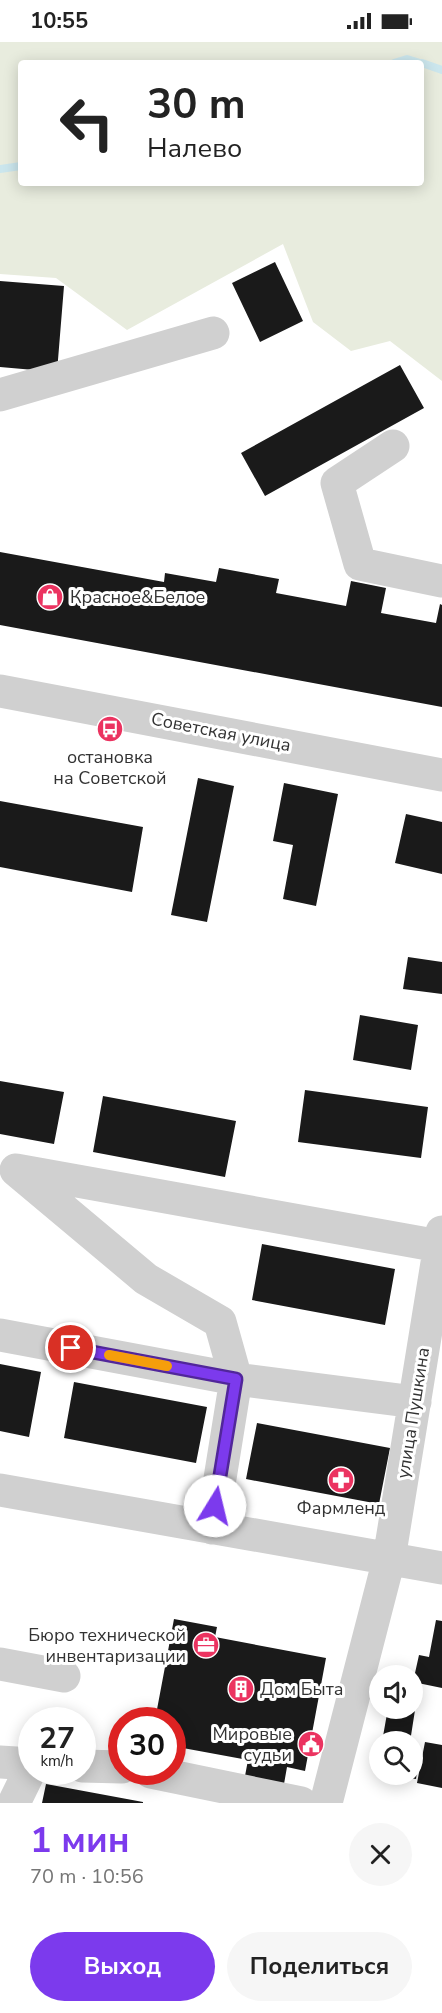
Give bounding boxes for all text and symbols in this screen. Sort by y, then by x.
text: 10:55 [30,6,88,36]
text: 30 m [147,76,246,133]
icon: left [48,84,126,162]
text: Налево [147,130,242,167]
shop icon: Красное&Белое [35,582,65,612]
place label: Красное&Белое [70,585,205,609]
street label: Советская улица [149,707,293,757]
bus stop icon: остановка на Советской [95,714,125,744]
place label: остановка на Советской [53,745,167,790]
pin [45,1322,96,1373]
icon: arrive [54,1331,87,1364]
street label: улица Пушкина [391,1346,435,1480]
pharmacy icon: Фармленд [326,1465,356,1495]
position arrow [183,1474,247,1538]
place label: Фармленд [297,1496,386,1520]
place label: Бюро технической инвентаризации [28,1623,186,1668]
office icon: Бюро технической инвентаризации [191,1630,221,1660]
map controls [369,1665,423,1785]
button: sound [369,1665,423,1719]
building icon: Дом Быта [226,1674,256,1704]
place label: Дом Быта [260,1677,343,1701]
speed limit sign: 30 [108,1707,186,1785]
text: 27 [39,1718,75,1759]
place label: Мировые судьи [212,1722,292,1767]
public building icon: Мировые судьи [296,1729,326,1759]
button: search [369,1731,423,1785]
text: km/h [40,1751,74,1771]
text: 1 мин [30,1816,130,1865]
button: close [349,1823,412,1886]
text: 70 m · 10:56 [30,1863,144,1890]
button: Выход [30,1932,215,2001]
button: Поделиться [227,1932,412,2001]

